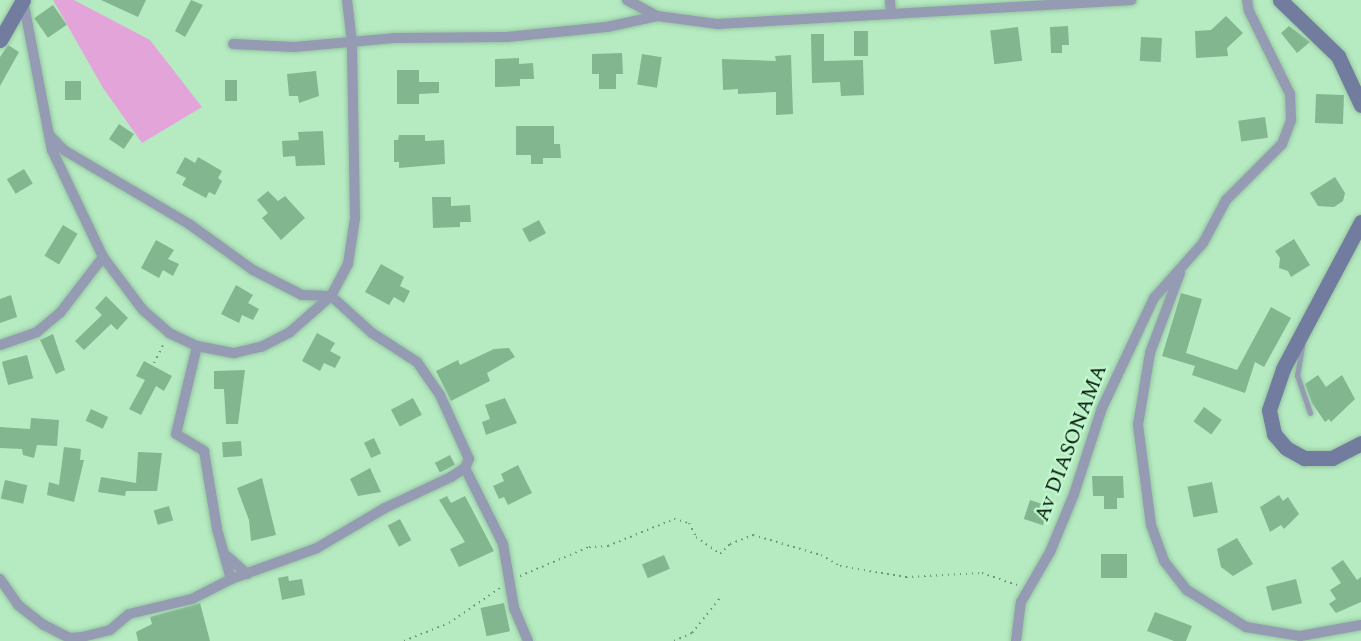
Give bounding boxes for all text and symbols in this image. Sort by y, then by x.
street label: Av DIASONAMA [1029,361,1113,525]

